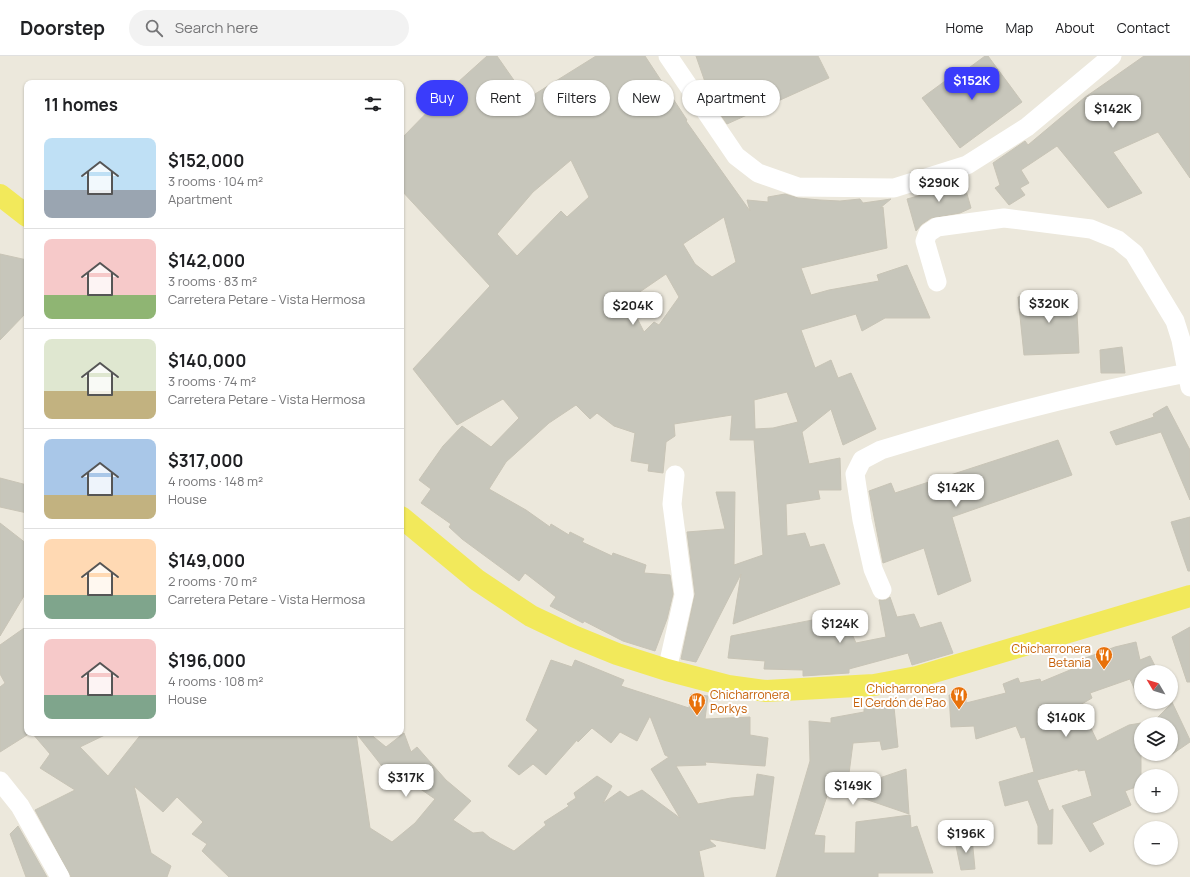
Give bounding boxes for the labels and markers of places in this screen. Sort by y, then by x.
pin: $152K [944,67,1000,101]
pin: $142K [1085,95,1141,129]
pin: $290K [911,169,967,203]
pin: $320K [1021,290,1077,324]
pin: $204K [605,292,661,326]
pin: $142K [928,474,984,508]
pin: $124K [812,610,868,644]
place label: Chicharronera Betania [1012,640,1091,671]
restaurant icon: Chicharronera Betania [1094,645,1114,670]
place label: Chicharronera El Cerdón de Pao [853,680,946,711]
restaurant icon: Chicharronera El Cerdón de Pao [949,685,969,710]
place label: Chicharronera Porkys [710,686,789,717]
restaurant icon: Chicharronera Porkys [687,691,707,716]
pin: $140K [1038,704,1094,738]
pin: $317K [378,764,434,798]
pin: $149K [825,772,881,806]
pin: $196K [938,820,994,854]

